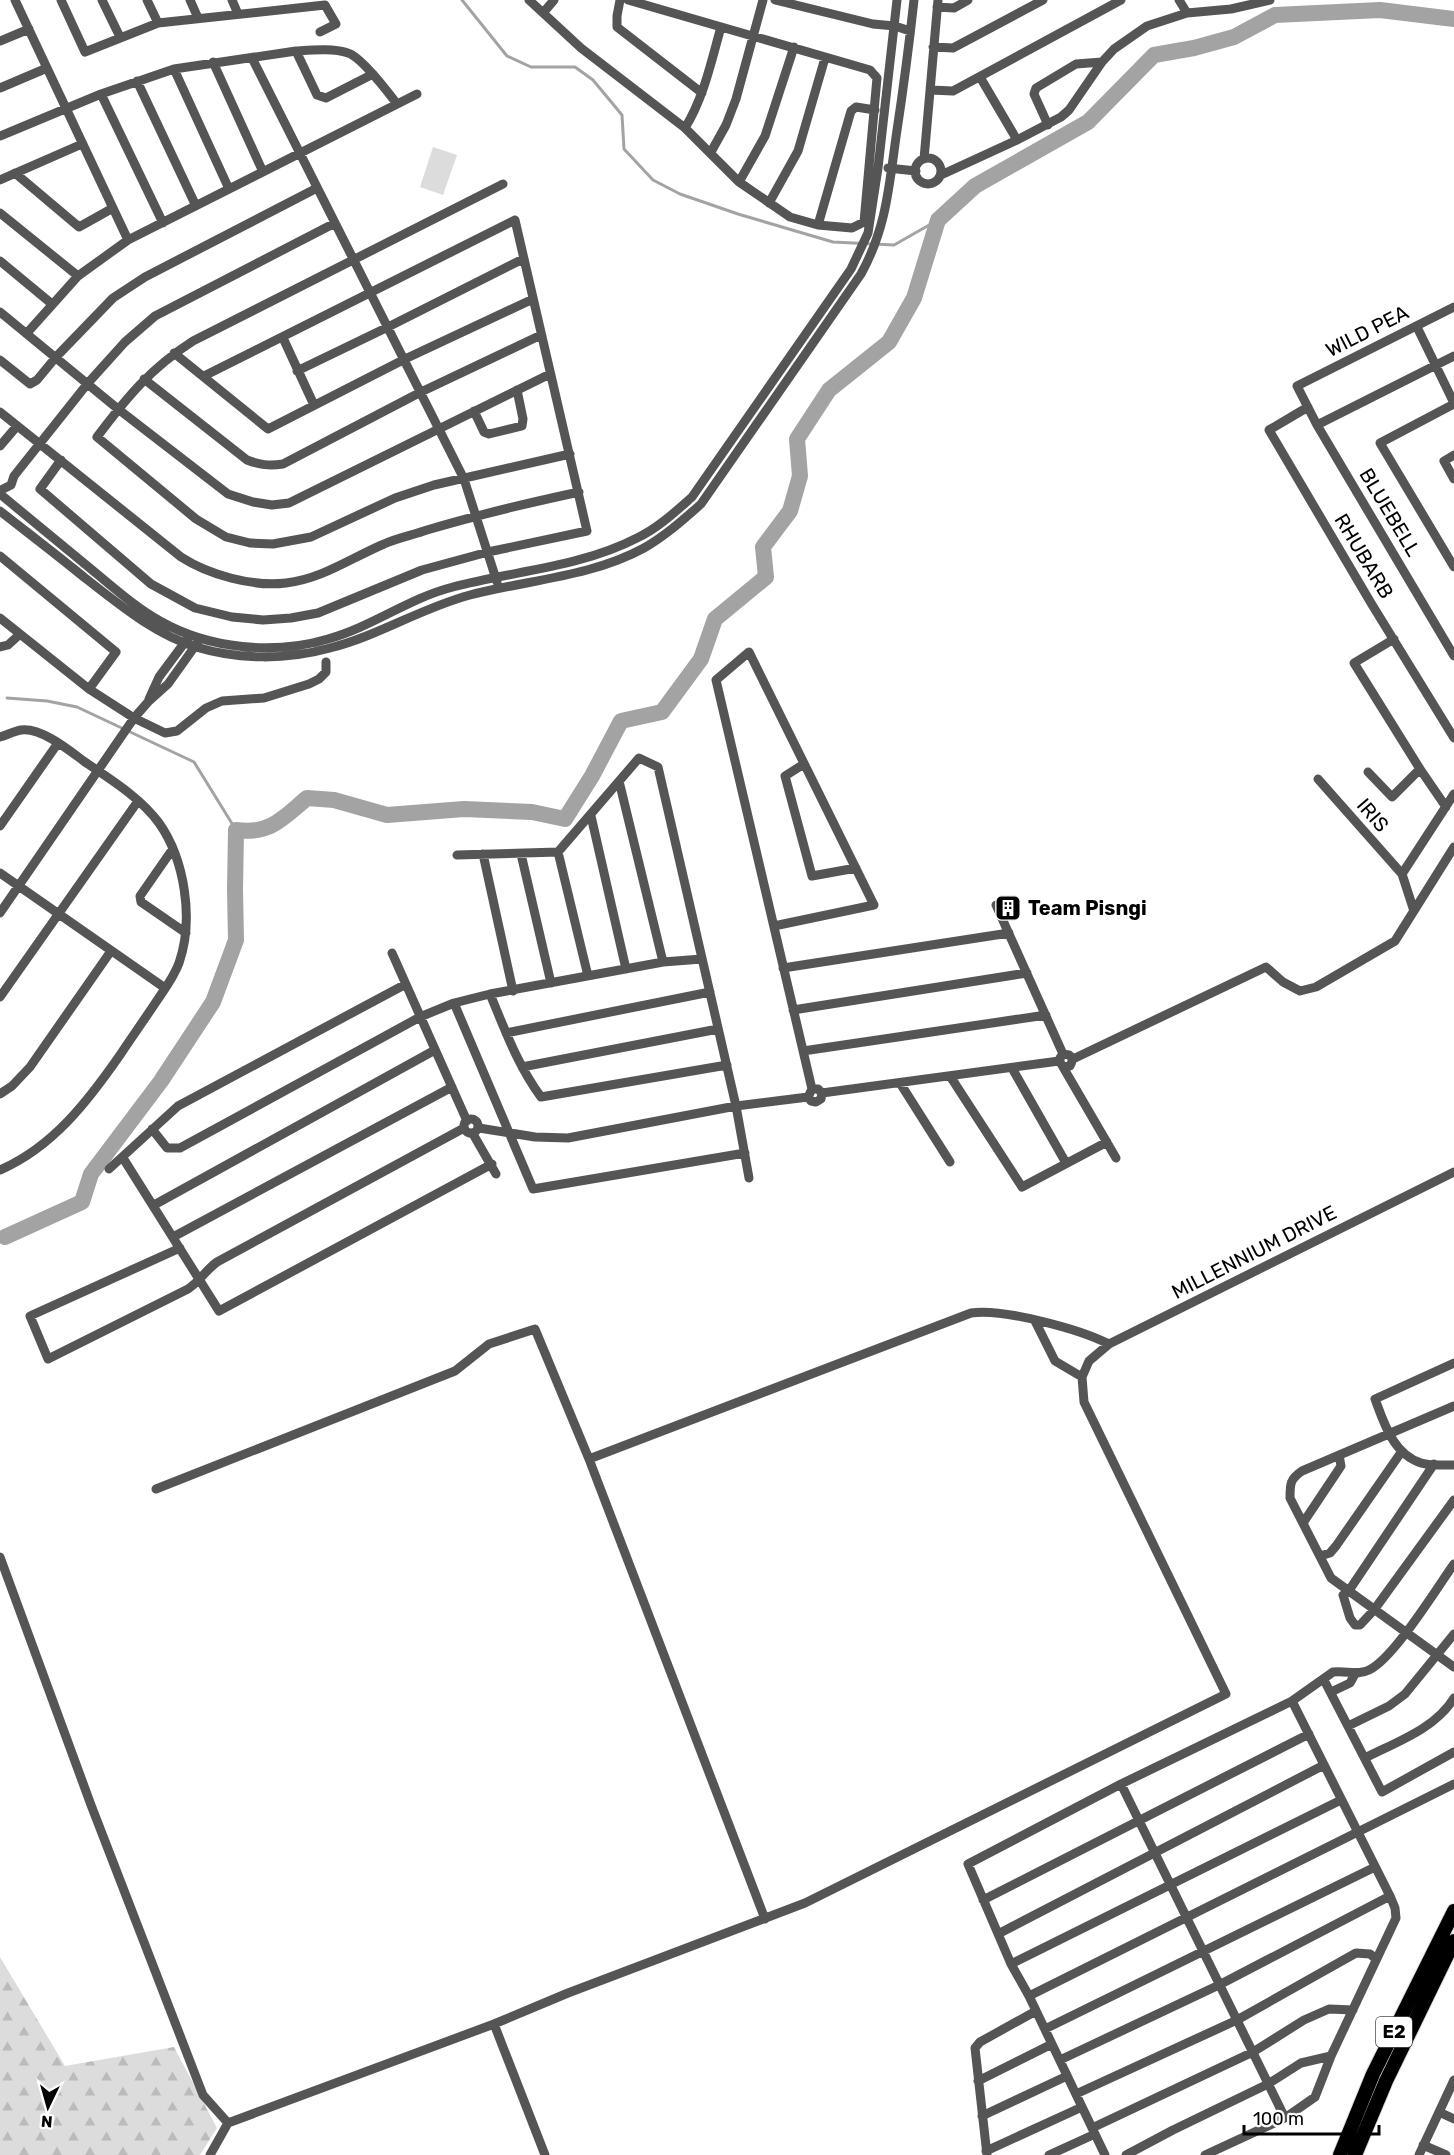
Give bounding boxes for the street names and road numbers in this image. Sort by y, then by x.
street label: WILD PEA [1322,300,1412,362]
street label: BLUEBELL [1354,464,1426,560]
street label: RHUBARB [1329,509,1399,603]
street label: IRIS [1352,793,1394,837]
street label: MILLENNIUM DRIVE [1168,1200,1340,1304]
road number: E2 [1376,2017,1412,2047]

